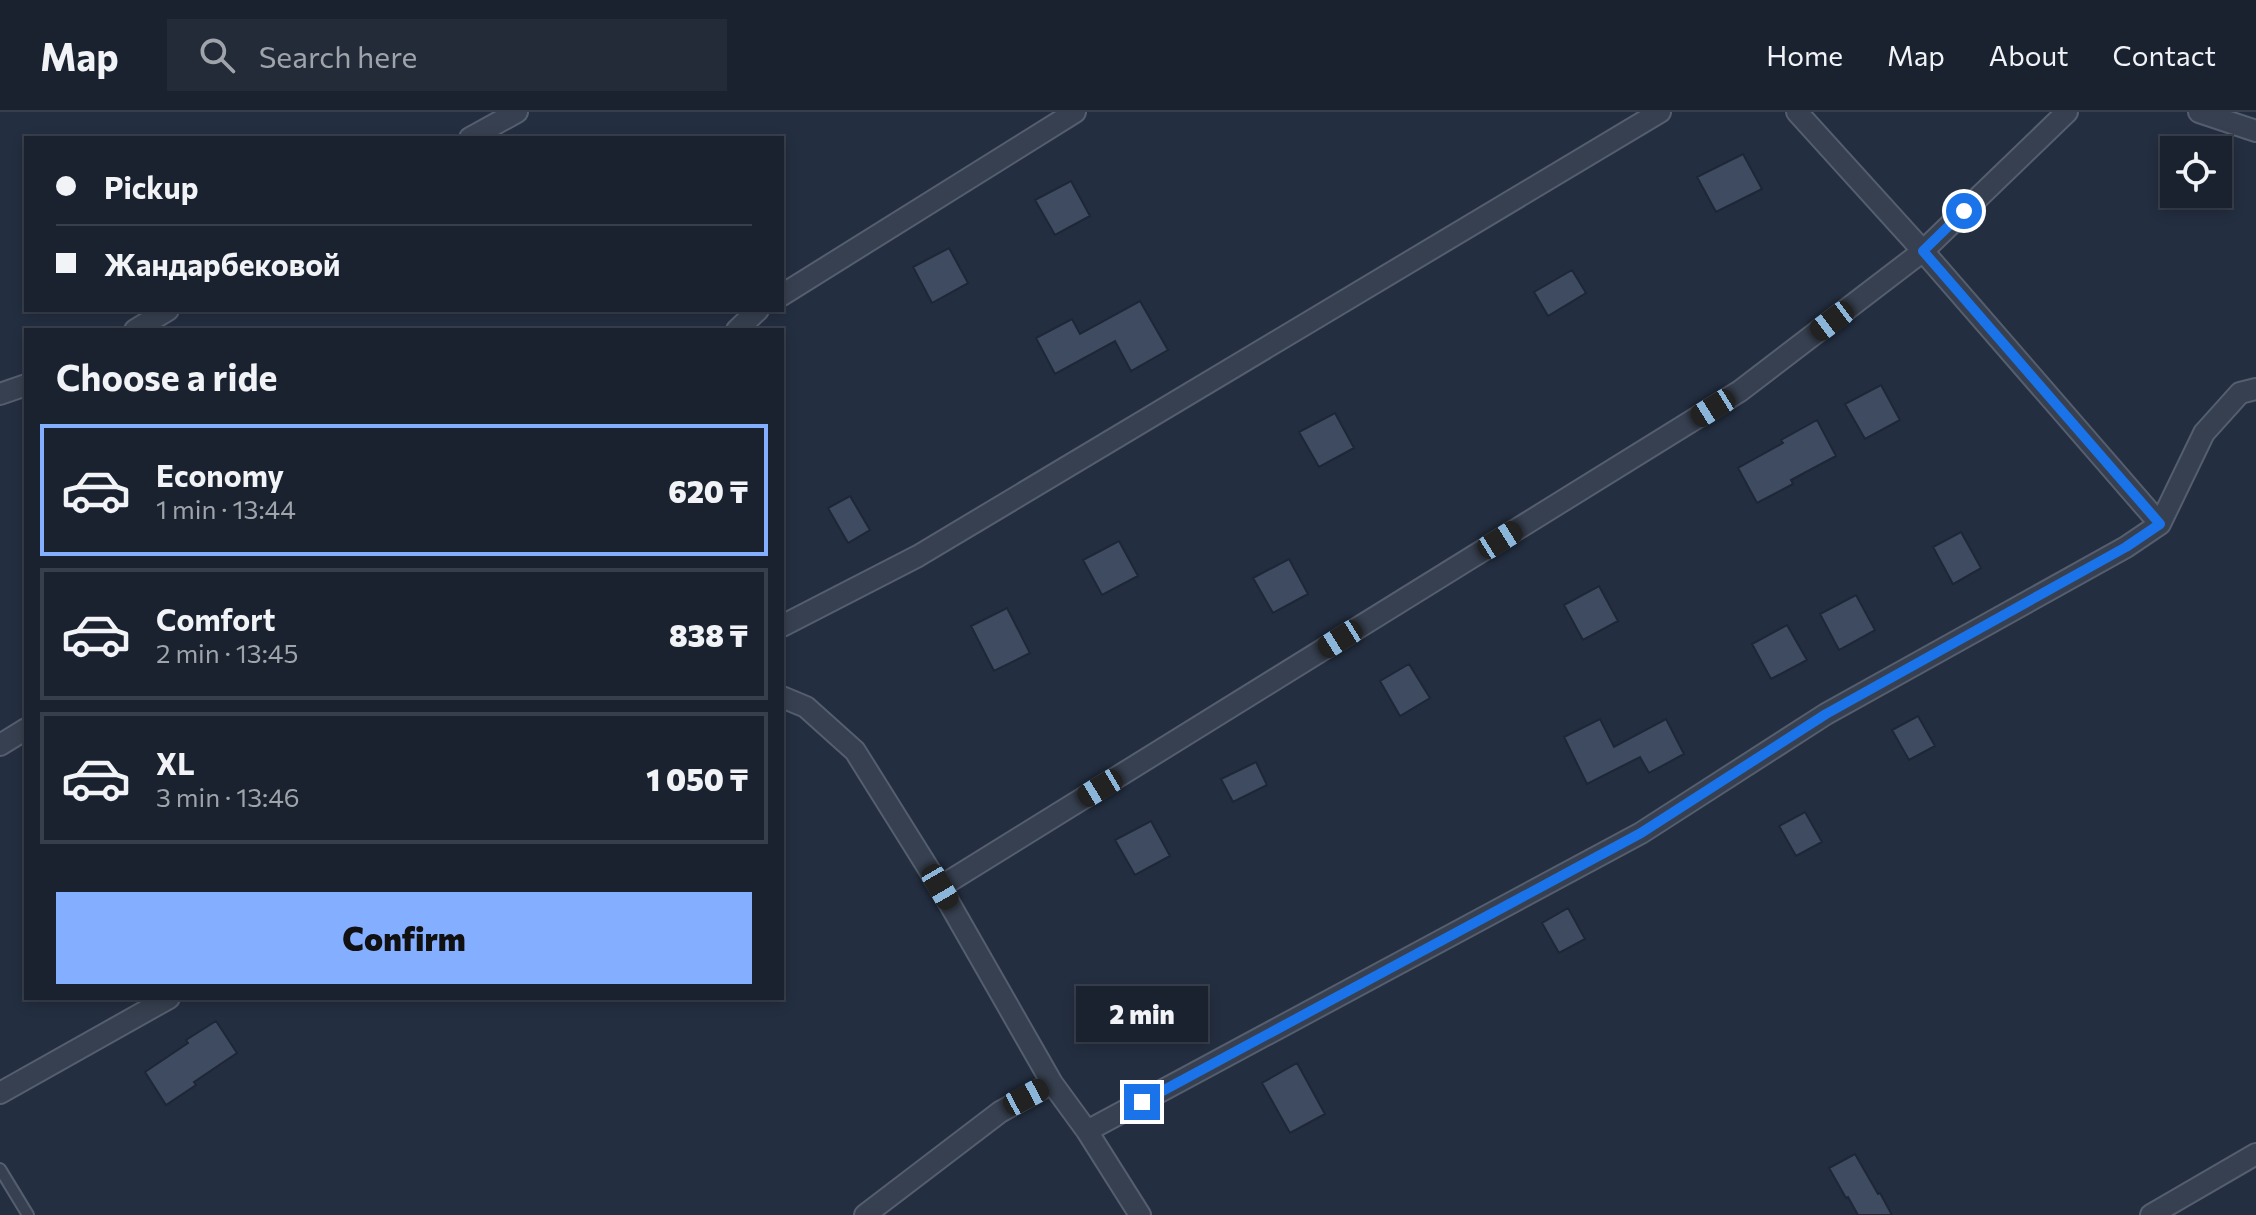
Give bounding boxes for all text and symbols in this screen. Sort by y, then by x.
search box [167,19,727,91]
text: Map [40,32,119,79]
icon: search [195,33,239,77]
text: Search here [259,37,417,74]
text: Home [1766,38,1843,72]
text: Map [1887,38,1945,72]
text: About [1989,38,2069,72]
text: Contact [2113,38,2216,72]
map controls [2160,136,2232,208]
button: locate [2160,136,2232,208]
text: Pickup [104,168,198,205]
route start [1946,193,1982,229]
text: Жандарбековой [104,245,341,282]
car [1806,297,1858,345]
text: Choose a ride [56,354,277,398]
car [1686,385,1740,431]
icon: car [60,454,132,526]
text: Economy [156,456,284,493]
text: 620 ₸ [668,472,748,509]
text: 1 min · 13:44 [156,493,296,524]
car [1473,517,1527,563]
icon: car [60,598,132,670]
text: Comfort [156,600,275,637]
text: 838 ₸ [669,616,748,653]
car [1313,616,1367,662]
text: 2 min · 13:45 [156,637,298,668]
icon: car [60,742,132,814]
text: XL [156,744,195,781]
text: 1 050 ₸ [646,760,748,797]
car [1073,765,1127,811]
text: 3 min · 13:46 [156,781,300,812]
car [918,860,962,914]
button: Confirm [56,892,752,984]
callout: 2 min [1076,986,1208,1042]
text: 2 min [1109,998,1175,1029]
car [999,1075,1053,1119]
route end [1124,1084,1160,1120]

